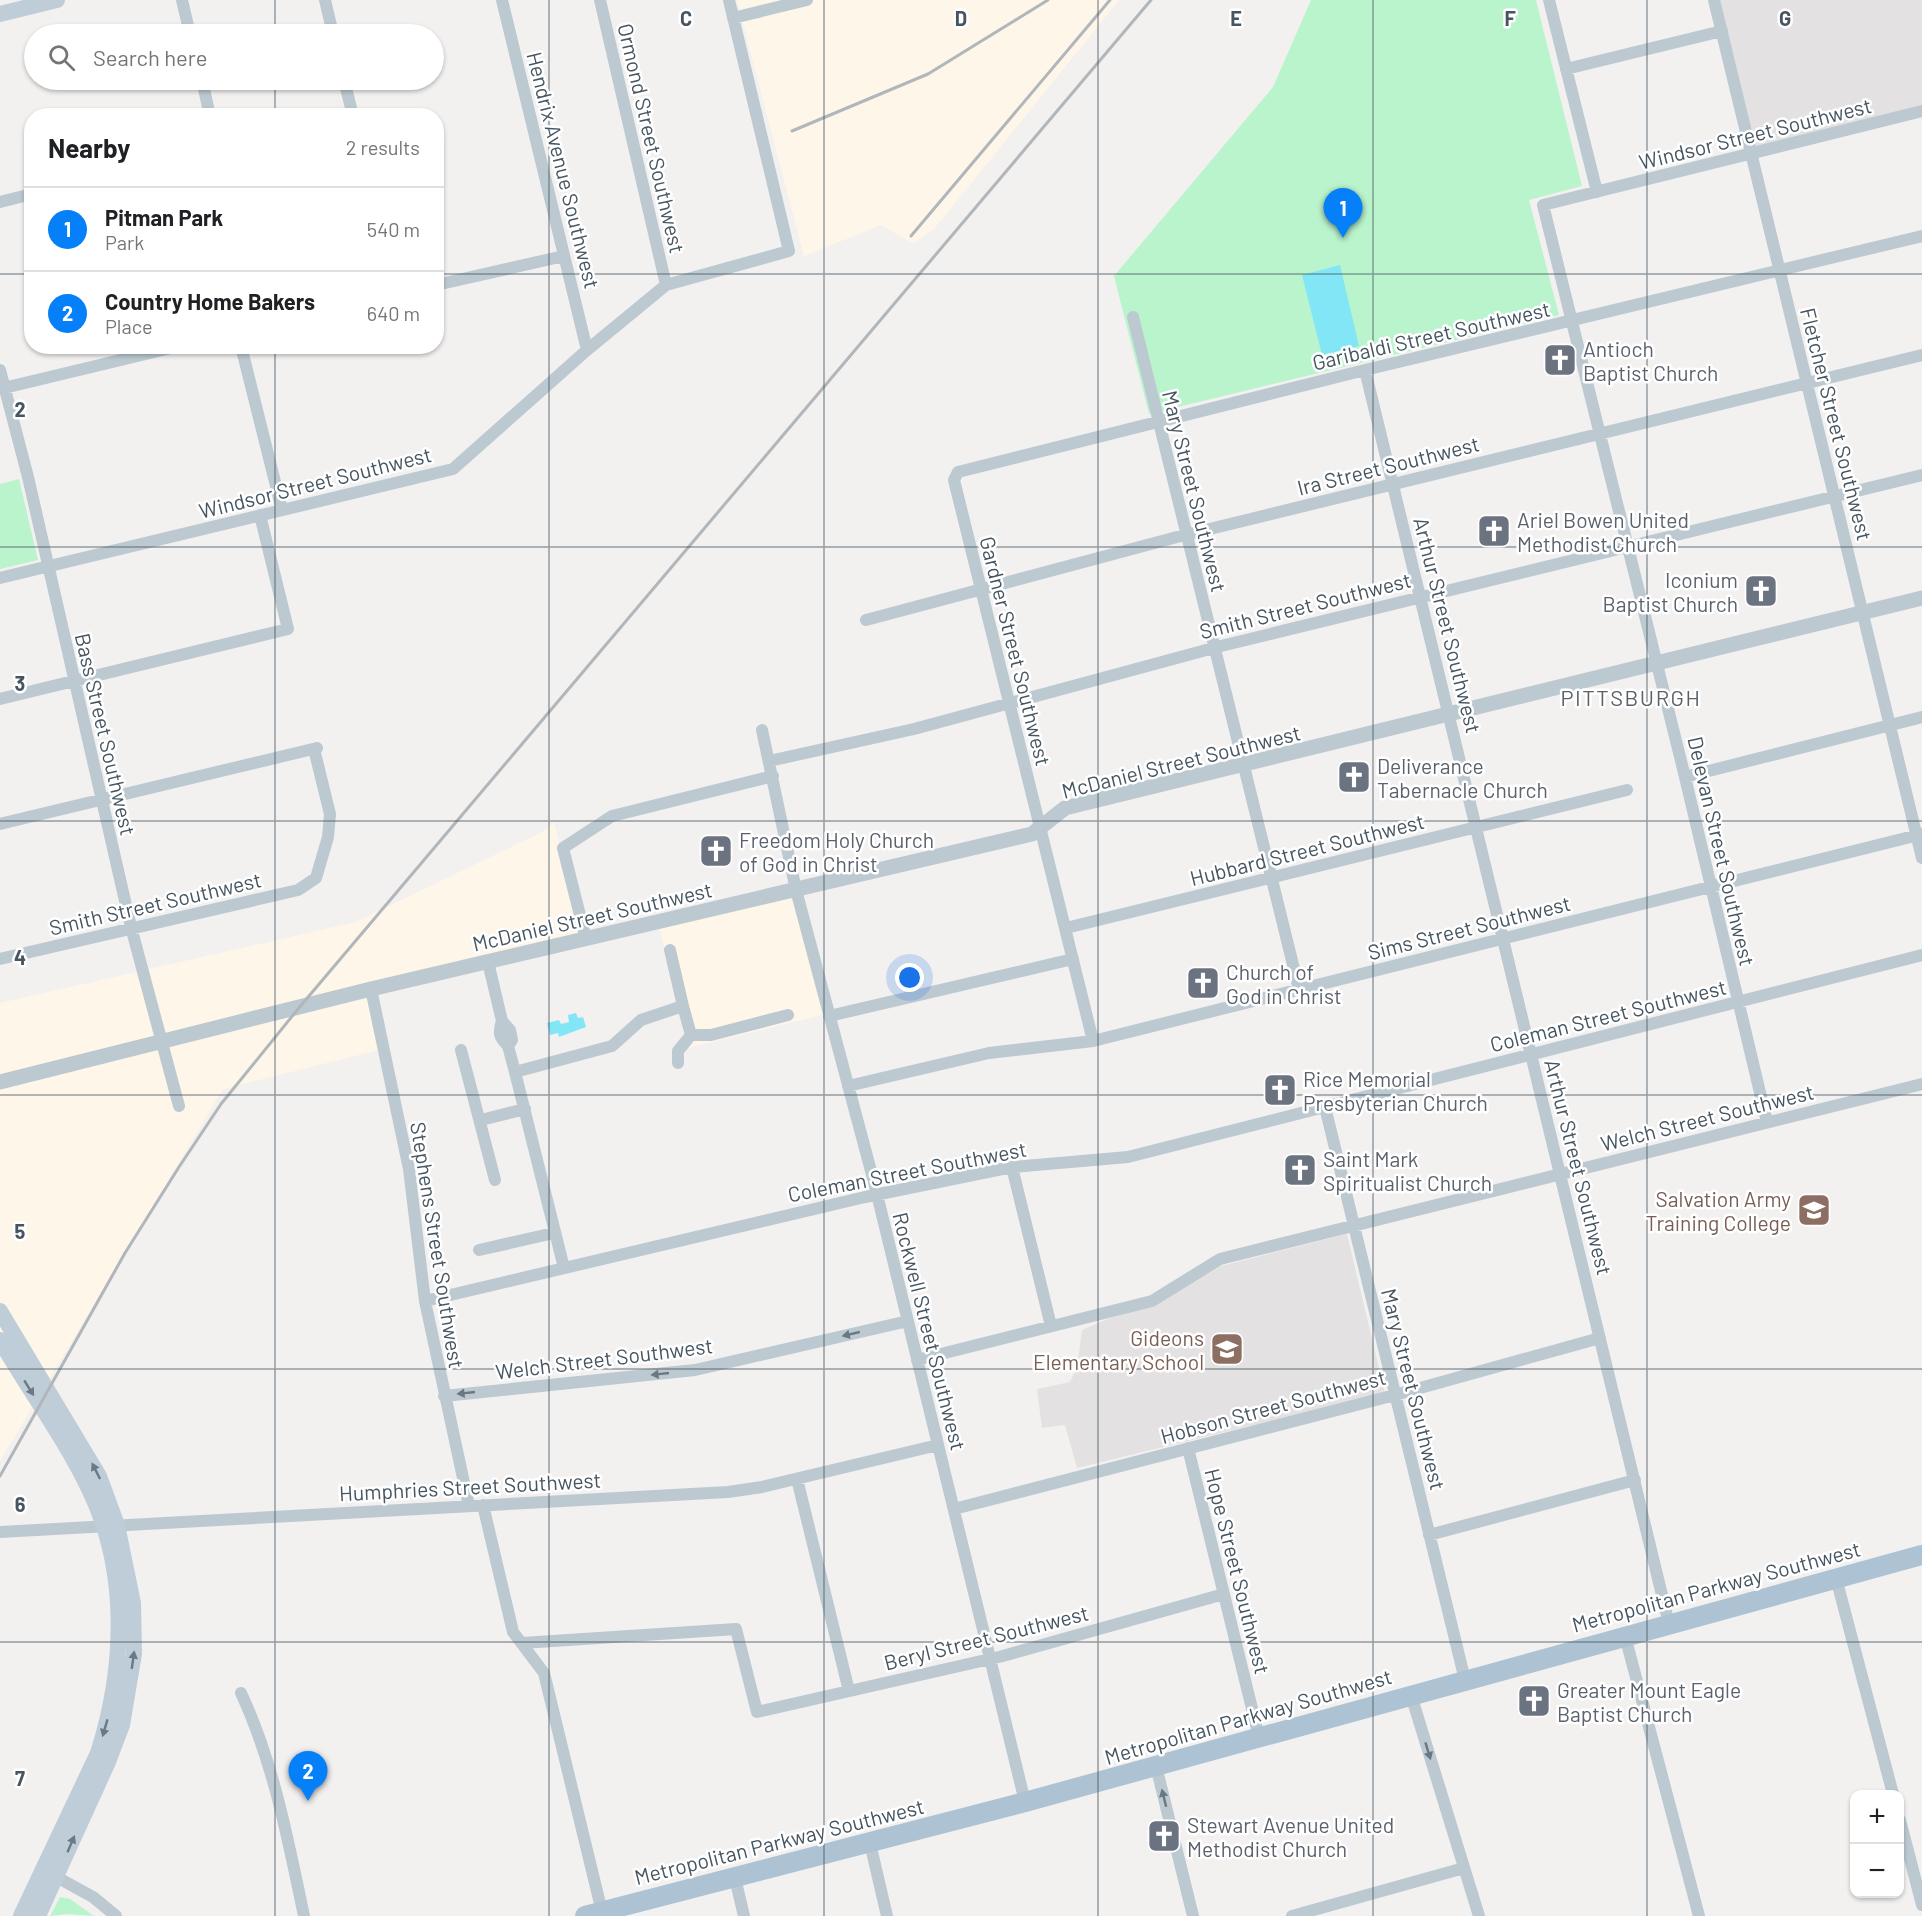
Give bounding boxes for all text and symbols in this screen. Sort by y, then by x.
text: C [680,6,692,30]
text: D [955,6,967,30]
text: E [1230,6,1242,30]
text: F [1504,6,1516,30]
text: G [1779,6,1791,30]
street label: Ormond Street Southwest [613,21,691,255]
search box [24,24,444,90]
icon: search [45,41,78,74]
text: Search here [93,44,207,70]
street label: Hendrix Avenue Southwest [522,49,606,291]
street label: Windsor Street Southwest [1636,92,1874,174]
text: Nearby [48,132,130,163]
text: 2 results [346,135,420,159]
pin: 1 [1324,188,1362,238]
text: Pitman Park [105,204,223,230]
text: 1 [64,217,71,241]
text: 540 m [367,217,420,241]
text: Park [105,230,144,254]
text: Country Home Bakers [105,288,315,314]
street label: Garibaldi Street Southwest [1310,295,1552,375]
text: 2 [62,301,73,325]
text: 640 m [367,301,420,325]
street label: Fletcher Street Southwest [1796,305,1878,543]
text: Place [105,314,153,338]
place label: Antioch Baptist Church [1583,336,1718,385]
church icon: Antioch Baptist Church [1542,342,1578,378]
street label: Mary Street Southwest [1158,388,1232,594]
text: 2 [14,397,26,421]
street label: Ira Street Southwest [1294,430,1482,500]
street label: Windsor Street Southwest [196,441,434,523]
place label: Ariel Bowen United Methodist Church [1517,507,1689,556]
church icon: Ariel Bowen United Methodist Church [1476,513,1512,549]
street label: Arthur Street Southwest [1409,515,1487,735]
street label: Gardner Street Southwest [975,534,1057,768]
street label: Smith Street Southwest [1197,567,1413,643]
place label: Iconium Baptist Church [1603,567,1738,616]
church icon: Iconium Baptist Church [1743,573,1779,609]
street label: Bass Street Southwest [71,631,141,837]
text: 3 [15,671,25,695]
district label: PITTSBURGH [1561,684,1701,710]
street label: McDaniel Street Southwest [1059,719,1303,803]
street label: Delevan Street Southwest [1683,734,1761,968]
place label: Deliverance Tabernacle Church [1377,753,1548,802]
church icon: Deliverance Tabernacle Church [1336,759,1372,795]
street label: Hubbard Street Southwest [1187,808,1427,890]
place label: Freedom Holy Church of God in Christ [739,827,934,876]
church icon: Freedom Holy Church of God in Christ [698,833,734,869]
street label: Smith Street Southwest [46,866,264,940]
street label: McDaniel Street Southwest [470,876,714,956]
street label: Sims Street Southwest [1365,890,1573,964]
text: 4 [14,945,26,969]
place label: Church of God in Christ [1226,959,1342,1008]
your location [895,963,924,992]
church icon: Church of God in Christ [1185,965,1221,1001]
street label: Coleman Street Southwest [1487,974,1729,1056]
street label: Arthur Street Southwest [1540,1057,1618,1277]
place label: Rice Memorial Presbyterian Church [1303,1066,1488,1115]
church icon: Rice Memorial Presbyterian Church [1262,1072,1298,1108]
street label: Welch Street Southwest [1598,1078,1816,1156]
street label: Stephens Street Southwest [406,1120,470,1370]
street label: Coleman Street Southwest [786,1136,1028,1206]
place label: Saint Mark Spiritualist Church [1323,1146,1492,1195]
church icon: Saint Mark Spiritualist Church [1282,1152,1318,1188]
place label: Salvation Army Training College [1646,1186,1791,1235]
school or university icon: Salvation Army Training College [1796,1192,1832,1228]
street label: Rockwell Street Southwest [888,1209,972,1453]
text: 5 [15,1219,26,1243]
street label: Mary Street Southwest [1377,1286,1451,1492]
place label: Gideons Elementary School [1033,1325,1204,1374]
one-way arrow [842,1330,860,1340]
school or university icon: Gideons Elementary School [1209,1331,1245,1367]
street label: Welch Street Southwest [494,1332,714,1384]
street label: Hobson Street Southwest [1157,1364,1389,1448]
one-way arrow [651,1369,670,1379]
one-way arrow [24,1380,35,1396]
one-way arrow [457,1388,476,1398]
one-way arrow [91,1462,101,1479]
street label: Hope Street Southwest [1200,1466,1276,1676]
street label: Humphries Street Southwest [338,1467,602,1505]
text: 6 [15,1492,26,1516]
street label: Metropolitan Parkway Southwest [1569,1535,1863,1637]
street label: Beryl Street Southwest [881,1599,1091,1675]
one-way arrow [128,1651,137,1670]
street label: Metropolitan Parkway Southwest [1102,1663,1394,1769]
place label: Greater Mount Eagle Baptist Church [1557,1677,1741,1726]
church icon: Greater Mount Eagle Baptist Church [1516,1683,1552,1719]
one-way arrow [100,1719,109,1737]
one-way arrow [1424,1742,1433,1760]
pin: 2 [288,1752,328,1801]
text: 7 [15,1766,25,1790]
one-way arrow [1158,1789,1168,1807]
map controls [1850,1790,1904,1898]
button: + [1850,1790,1904,1844]
street label: Metropolitan Parkway Southwest [632,1793,926,1889]
place label: Stewart Avenue United Methodist Church [1187,1812,1394,1861]
church icon: Stewart Avenue United Methodist Church [1146,1818,1182,1854]
one-way arrow [66,1834,76,1852]
button: − [1850,1844,1904,1898]

